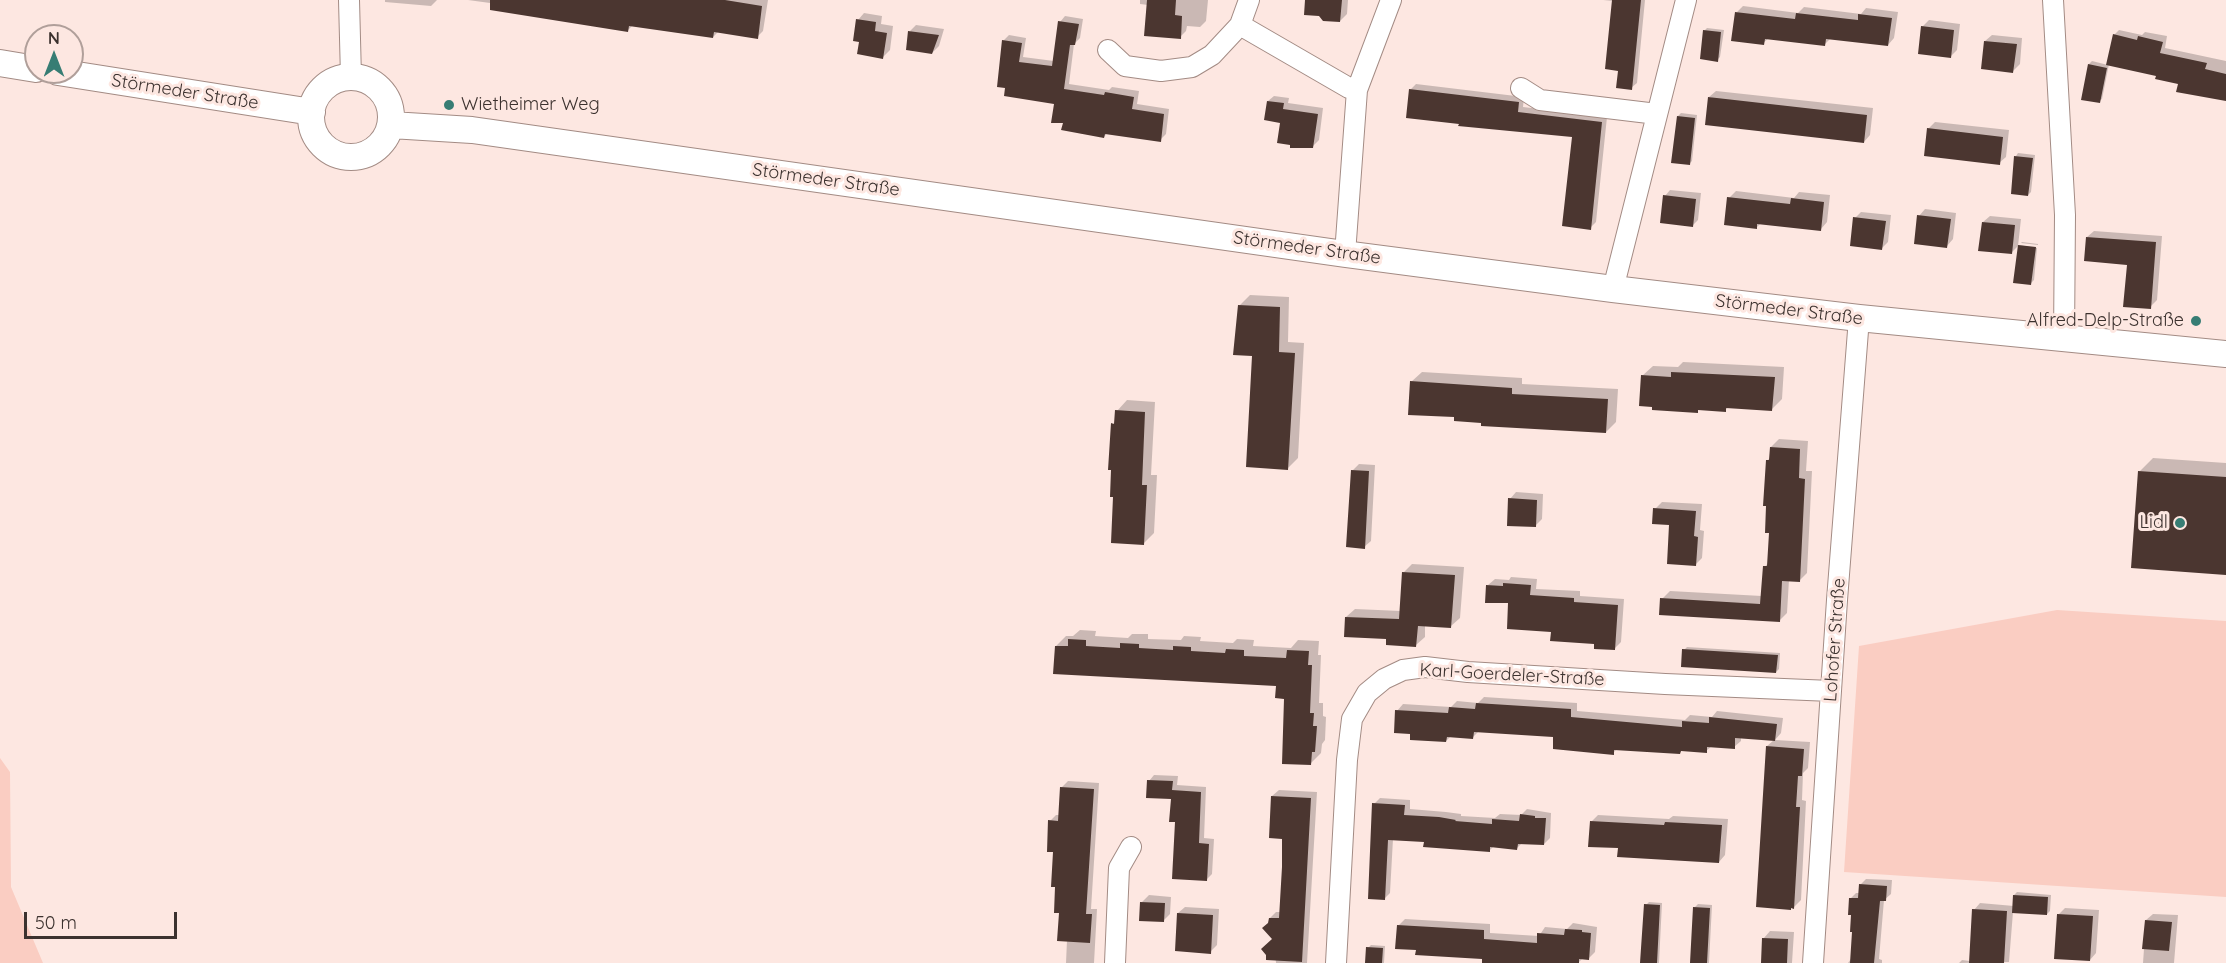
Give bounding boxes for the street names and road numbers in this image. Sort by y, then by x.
street label: Störmeder Straße [110,70,260,114]
street label: Störmeder Straße [751,159,901,201]
street label: Störmeder Straße [1232,227,1382,269]
street label: Störmeder Straße [1714,290,1864,330]
street label: Lohofer Straße [1820,577,1850,703]
street label: Karl-Goerdeler-Straße [1419,659,1605,691]

